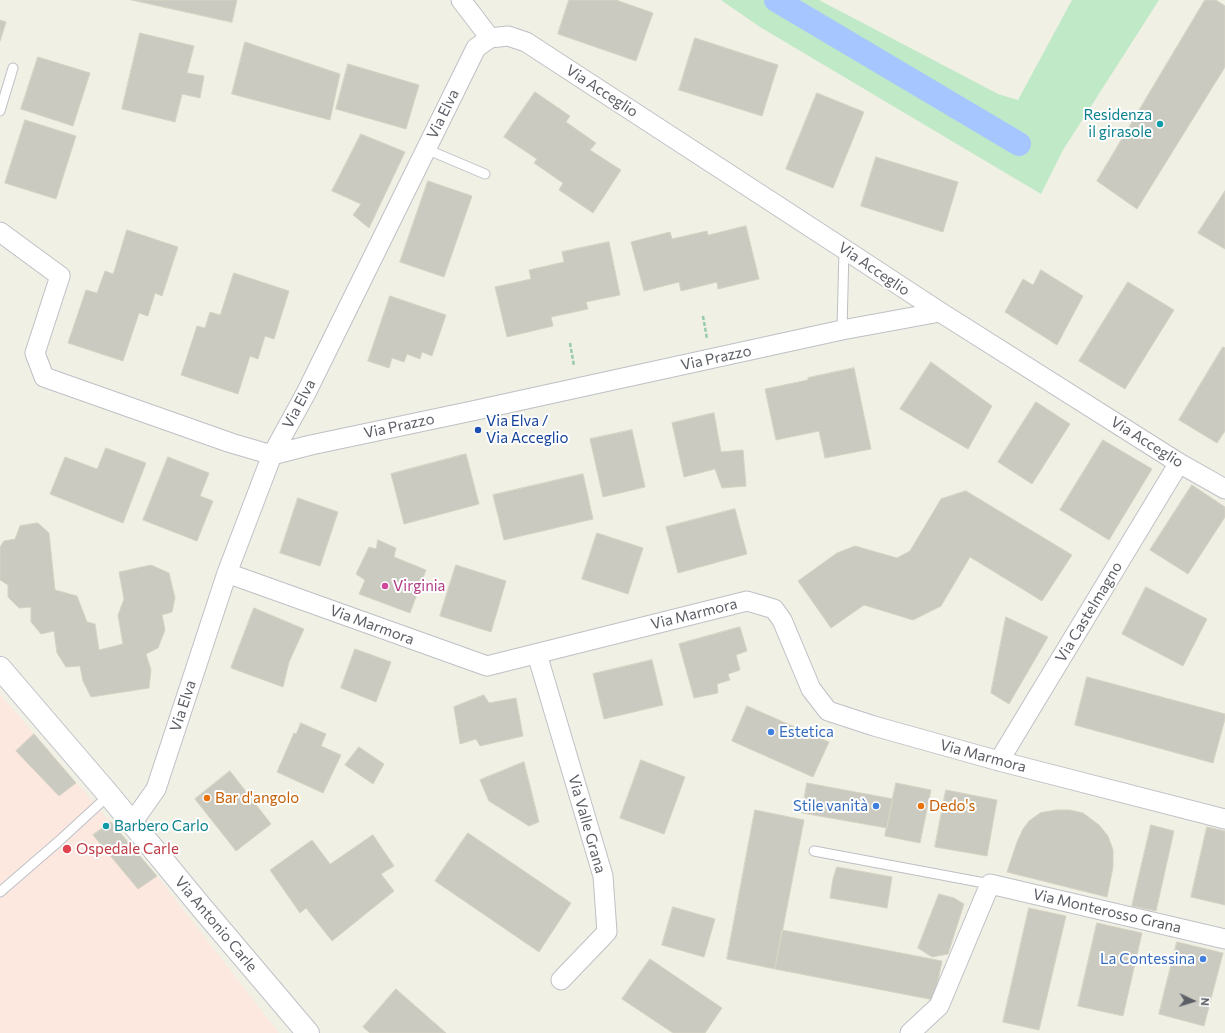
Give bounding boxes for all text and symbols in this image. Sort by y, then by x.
street label: Via Acceglio [563,61,641,121]
street label: Via Elva [423,86,463,142]
place label: Residenza il girasole [1083,106,1152,141]
marker: Residenza il girasole [1155,119,1165,129]
street label: Via Acceglio [835,239,913,299]
street label: Via Prazzo [679,342,753,374]
street label: Via Elva [279,376,319,432]
street label: Via Prazzo [362,410,436,442]
place label: Via Elva / Via Acceglio [486,412,568,447]
street label: Via Acceglio [1107,413,1187,471]
marker: Via Elva / Via Acceglio [473,425,483,435]
street label: Via Castelmagno [1052,558,1126,666]
place label: Virginia [393,577,445,595]
marker: Virginia [380,581,390,591]
street label: Via Marmora [649,595,739,633]
street label: Via Marmora [327,601,417,649]
street label: Via Elva [166,678,200,734]
place label: Estetica [779,723,834,741]
marker: Estetica [766,727,776,737]
street label: Via Marmora [938,736,1028,776]
street label: Via Valle Grana [564,773,610,875]
place label: Bar d'angolo [215,789,299,807]
marker: Bar d'angolo [202,793,212,803]
place label: Stile vanità [793,797,868,815]
place label: Dedo's [929,797,975,815]
marker: Stile vanità [871,801,881,811]
marker: Dedo's [916,801,926,811]
place label: Barbero Carlo [114,817,209,835]
marker: Barbero Carlo [101,821,111,831]
place label: Ospedale Carle [76,840,179,858]
marker: Ospedale Carle [61,843,73,855]
street label: Via Antonio Carle [171,873,261,975]
street label: Via Monterosso Grana [1031,885,1183,937]
place label: La Contessina [1100,950,1195,968]
marker: La Contessina [1198,954,1208,964]
north arrow [1173,981,1213,1021]
text: N [1199,997,1212,1006]

